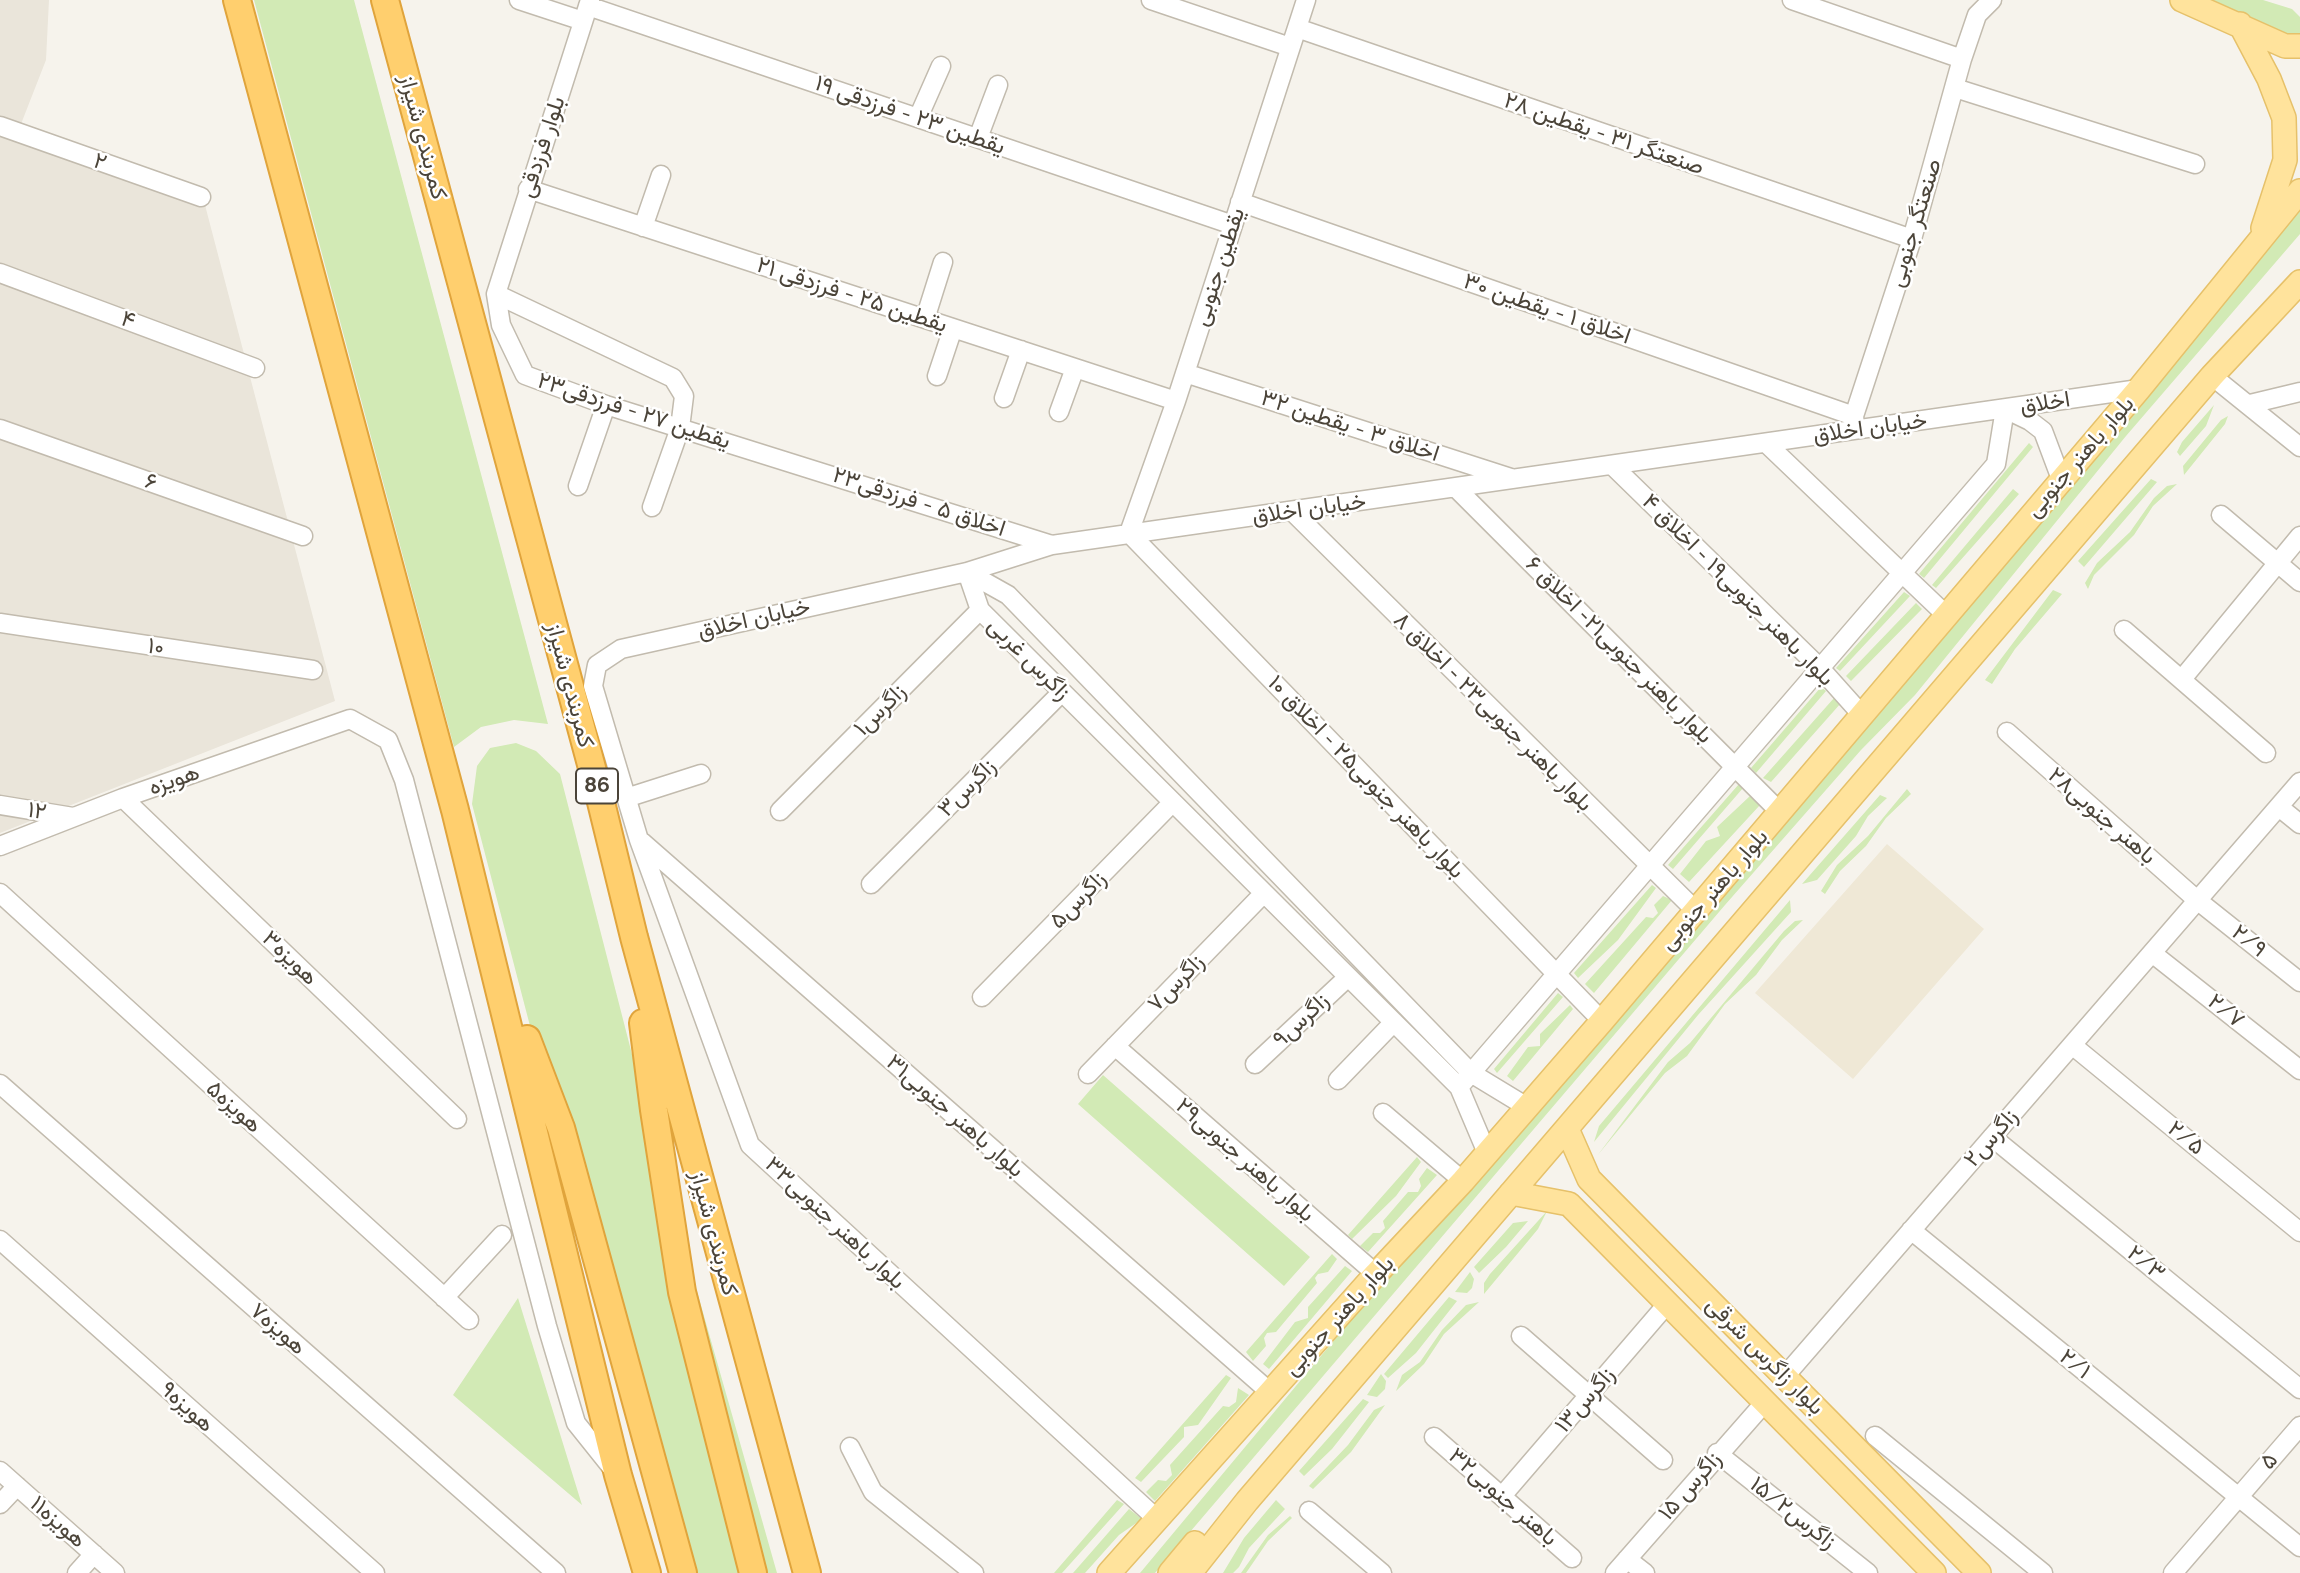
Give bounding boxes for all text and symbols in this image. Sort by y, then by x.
street label: یقطین ۲۳ - فرزدقی ۱۹ [811,69,1009,161]
street label: کمربندی شیراز [393,71,453,203]
street label: صنعتگر ۳۱ - یقطین ۲۸ [1500,87,1708,181]
street label: بلوار فرزدقی [513,93,571,201]
street label: ۲ [90,147,110,177]
street label: صنعتگر جنوبی [1882,156,1948,290]
street label: یقطین جنوبی [1187,204,1251,330]
street label: یقطین ۲۵ - فرزدقی ۲۱ [753,251,951,339]
street label: اخلاق ۱ - یقطین ۳۰ [1460,267,1634,351]
street label: ۴ [117,305,139,335]
street label: یقطین ۲۷ - فرزدقی۲۳ [534,367,734,455]
street label: اخلاق ۳ - یقطین ۳۲ [1257,384,1443,468]
street label: اخلاق [2018,385,2072,421]
street label: بلوار باهنر جنوبی [2020,391,2140,523]
street label: خیابان اخلاق [1811,406,1929,450]
street label: اخلاق ۵ - فرزدقی۲۳ [829,461,1009,543]
street label: ۶ [141,467,161,497]
street label: خیابان اخلاق [1250,487,1368,531]
street label: بلوار باهنر جنوبی۱۹ - اخلاق ۴ [1636,488,1840,692]
street label: بلوار باهنر جنوبی۲۱- اخلاق ۶ [1520,551,1718,749]
street label: خیابان اخلاق [695,593,813,645]
street label: بلوار باهنر جنوبی۲۳ - اخلاق ۸ [1388,607,1598,817]
street label: زاگرس غربی [982,612,1076,706]
street label: کمربندی شیراز [540,619,600,751]
street label: ۱۰ [146,632,166,662]
street label: بلوار باهنر جنوبی۲۵ - اخلاق ۱۰ [1262,670,1470,884]
street label: زاگرس۱ [848,678,912,742]
street label: زاگرس۳ [932,753,1002,823]
street label: هویزه [145,758,203,802]
street label: باهنر جنوبی۲۸ [2042,762,2162,870]
road number: 86 [576,768,618,804]
street label: ۱۲ [26,796,48,826]
street label: بلوار باهنر جنوبی [1654,824,1774,956]
street label: زاگرس۵ [1044,865,1112,935]
street label: ۲/۹ [2226,919,2272,963]
street label: هویزه۳ [256,925,324,991]
street label: زاگرس۷ [1142,948,1210,1018]
street label: ۹زاگرس [1267,987,1335,1053]
street label: ۲/۷ [2202,988,2250,1034]
street label: بلوار باهنر جنوبی۳۱ [880,1049,1030,1183]
street label: هویزه۵ [200,1075,268,1139]
street label: بلوار باهنر جنوبی۲۹ [1170,1092,1320,1228]
street label: زاگرس۲ [1958,1103,2024,1173]
street label: ۲/۵ [2162,1115,2210,1161]
street label: بلوار باهنر جنوبی۳۳ [759,1151,911,1295]
street label: کمربندی شیراز [684,1167,744,1299]
street label: ۲/۳ [2121,1239,2171,1287]
street label: بلوار باهنر جنوبی [1278,1250,1400,1382]
street label: بلوار زاگرس شرقی [1700,1291,1830,1421]
street label: هویزه۷ [244,1297,312,1361]
street label: ۲/۱ [2054,1343,2096,1385]
street label: زاگرس۱۳ [1549,1362,1621,1438]
street label: هویزه۹ [154,1376,220,1438]
street label: باهنر جنوبی۳۲ [1443,1442,1563,1552]
street label: زاگرس ۱۵ [1653,1446,1727,1526]
street label: ۵ [2254,1447,2284,1475]
street label: زاگرس۱۵/۲ [1744,1471,1842,1555]
street label: هویزه۱۱ [24,1490,92,1554]

